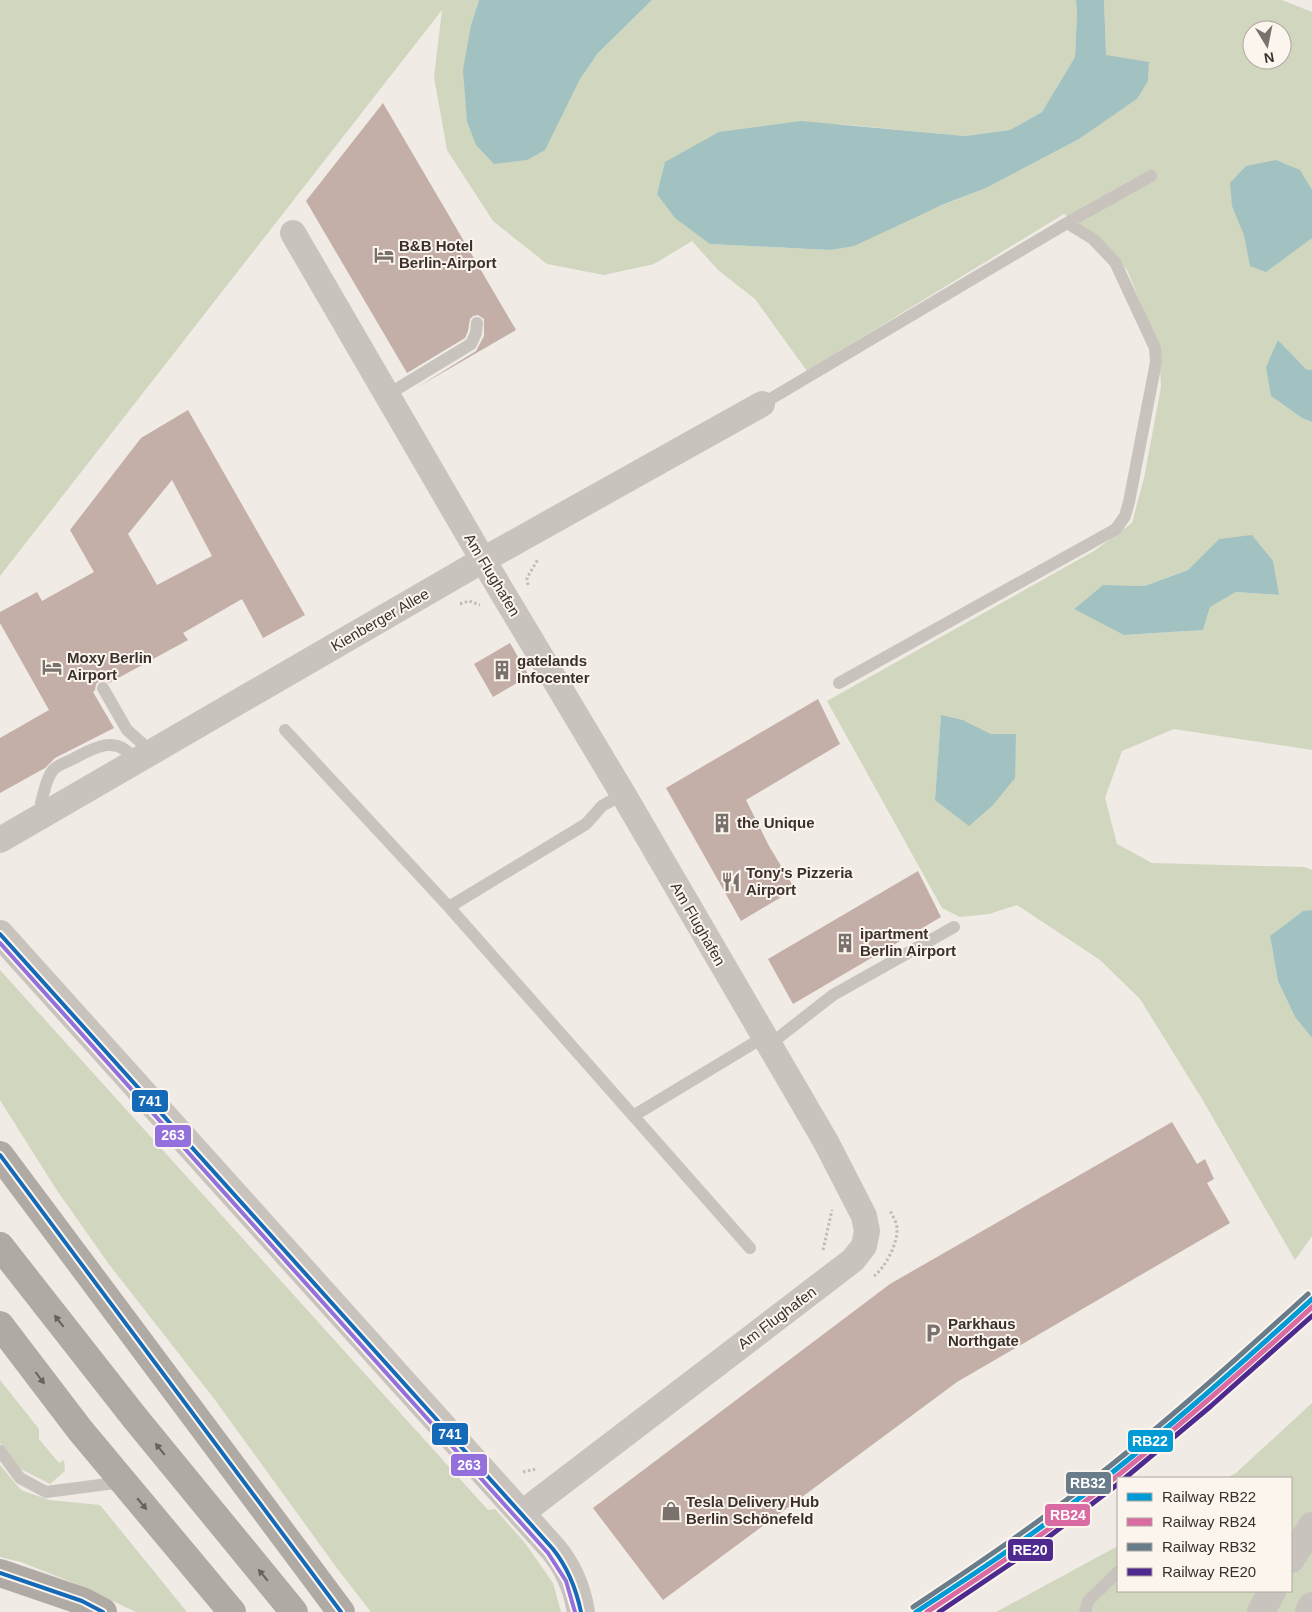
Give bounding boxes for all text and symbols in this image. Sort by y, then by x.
north arrow [1242,20,1292,70]
text: N [1263,49,1276,67]
place label: B&B Hotel Berlin-Airport [399,237,497,271]
hotel icon: B&B Hotel Berlin-Airport [373,244,395,266]
street label: Am Flughafen [461,530,524,619]
street label: Kienberger Allee [328,585,432,654]
place label: Moxy Berlin Airport [67,649,152,683]
place label: gatelands Infocenter [517,652,590,686]
hotel icon: Moxy Berlin Airport [41,656,63,678]
building icon: gatelands Infocenter [491,659,513,681]
building icon: the Unique [711,812,733,834]
place label: the Unique [737,814,815,831]
place label: Tony's Pizzeria Airport [746,864,853,898]
restaurant icon: Tony's Pizzeria Airport [720,871,742,893]
street label: Am Flughafen [668,879,729,968]
place label: ipartment Berlin Airport [860,925,956,959]
building icon: ipartment Berlin Airport [834,932,856,954]
line badge: 741 [131,1089,169,1113]
text: 741 [138,1093,162,1109]
line badge: 263 [154,1124,192,1148]
text: 263 [161,1127,185,1143]
street label: Am Flughafen [734,1283,819,1352]
one-way arrow [54,1315,65,1328]
place label: Parkhaus Northgate [948,1315,1019,1349]
parking icon: Parkhaus Northgate [922,1322,944,1344]
one-way arrow [35,1371,45,1385]
line badge: 741 [431,1422,469,1446]
text: 741 [438,1426,462,1442]
line badge: RB22 [1127,1429,1174,1453]
text: RB22 [1132,1433,1168,1449]
one-way arrow [154,1442,165,1455]
line badge: 263 [450,1453,488,1477]
text: 263 [457,1457,481,1473]
line badge: RB32 [1065,1471,1112,1495]
text: RB32 [1070,1475,1106,1491]
legend [1117,1477,1292,1592]
text: Railway RB22 [1162,1488,1256,1505]
place label: Tesla Delivery Hub Berlin Schönefeld [686,1493,819,1527]
one-way arrow [136,1498,148,1510]
shop icon: Tesla Delivery Hub Berlin Schönefeld [660,1500,682,1522]
line badge: RB24 [1044,1503,1091,1527]
text: RB24 [1050,1507,1086,1523]
text: Railway RB24 [1162,1513,1256,1530]
line badge: RE20 [1007,1538,1054,1562]
text: Railway RB32 [1162,1538,1256,1555]
text: RE20 [1012,1542,1048,1558]
text: Railway RE20 [1162,1563,1256,1580]
one-way arrow [257,1568,268,1581]

